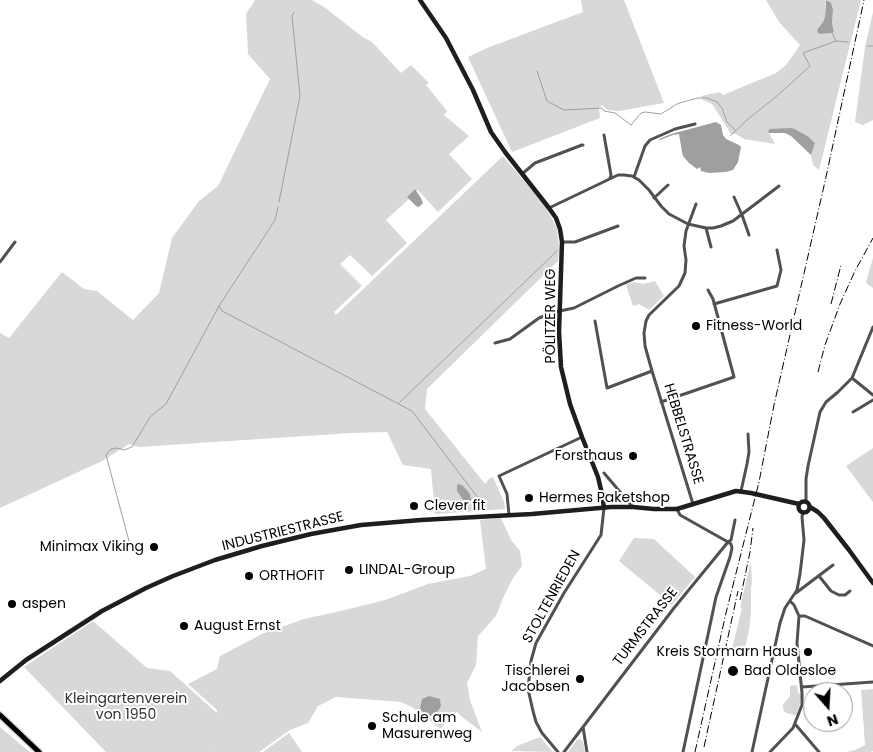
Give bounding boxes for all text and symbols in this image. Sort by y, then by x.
street label: PÖLITZER WEG [543,269,559,363]
place label: Fitness-World [706,318,802,334]
marker: Fitness-World [690,320,702,332]
street label: HEBBELSTRASSE [660,382,706,486]
place label: Forsthaus [555,448,623,464]
marker: Forsthaus [627,450,639,462]
place label: Hermes Paketshop [539,490,670,506]
marker: Hermes Paketshop [523,492,535,504]
place label: Clever fit [424,498,486,514]
marker: Clever fit [408,500,420,512]
street label: INDUSTRIESTRASSE [220,509,346,555]
place label: Minimax Viking [40,539,144,555]
marker: Minimax Viking [148,541,160,553]
street label: STOLTENRIEDEN [520,548,584,646]
place label: LINDAL-Group [359,562,455,578]
marker: LINDAL-Group [343,564,355,576]
place label: ORTHOFIT [259,568,325,584]
marker: ORTHOFIT [243,570,255,582]
street label: TURMSTRASSE [610,584,682,670]
place label: aspen [22,596,66,612]
marker: aspen [6,598,18,610]
place label: August Ernst [194,618,281,634]
marker: August Ernst [178,620,190,632]
place label: Kreis Stormarn Haus [657,644,798,660]
marker: Kreis Stormarn Haus [802,646,814,658]
place label: Tischlerei Jacobsen [501,663,570,696]
place label: Bad Oldesloe [744,663,836,679]
marker: Bad Oldesloe [726,664,740,678]
marker: Tischlerei Jacobsen [574,673,586,685]
north arrow [803,682,853,732]
park label: Kleingartenverein von 1950 [65,691,187,724]
text: N [824,709,841,731]
place label: Schule am Masurenweg [382,710,472,742]
marker: Schule am Masurenweg [366,720,378,732]

